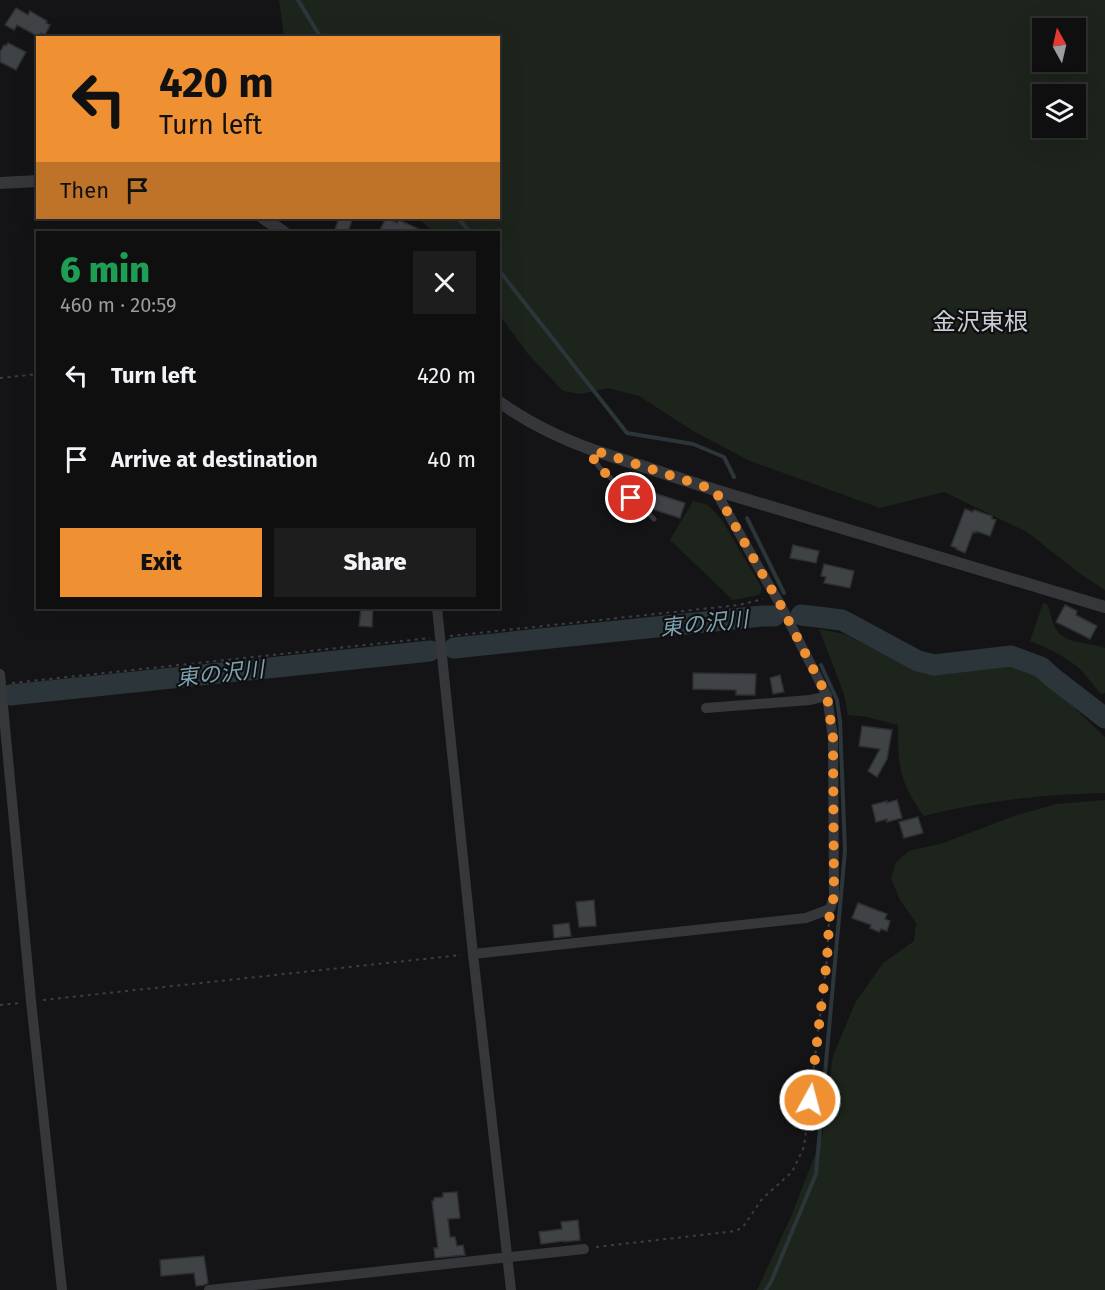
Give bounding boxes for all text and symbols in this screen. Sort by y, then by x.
north arrow [1032,18,1086,72]
map controls [1032,18,1086,138]
text: 420 m [159,58,274,108]
icon: left [60,60,138,138]
button: layers [1032,84,1086,138]
text: Turn left [159,109,262,141]
icon: arrive [121,174,154,207]
text: Then [60,177,109,204]
text: 6 min [60,248,150,292]
button: close [413,251,476,314]
text: 460 m · 20:59 [60,293,176,317]
district label: 金沢東根 [932,308,1028,336]
icon: left [60,359,93,392]
text: Turn left [111,362,196,389]
text: 420 m [417,362,476,389]
icon: arrive [60,443,93,476]
text: Arrive at destination [111,446,318,473]
text: 40 m [427,446,476,473]
pin [605,472,656,523]
icon: arrive [614,481,647,514]
button: Exit [60,528,262,597]
button: Share [274,528,476,597]
water label: 東の沢川 [659,605,751,642]
water label: 東の沢川 [175,655,267,692]
position arrow [778,1068,842,1132]

